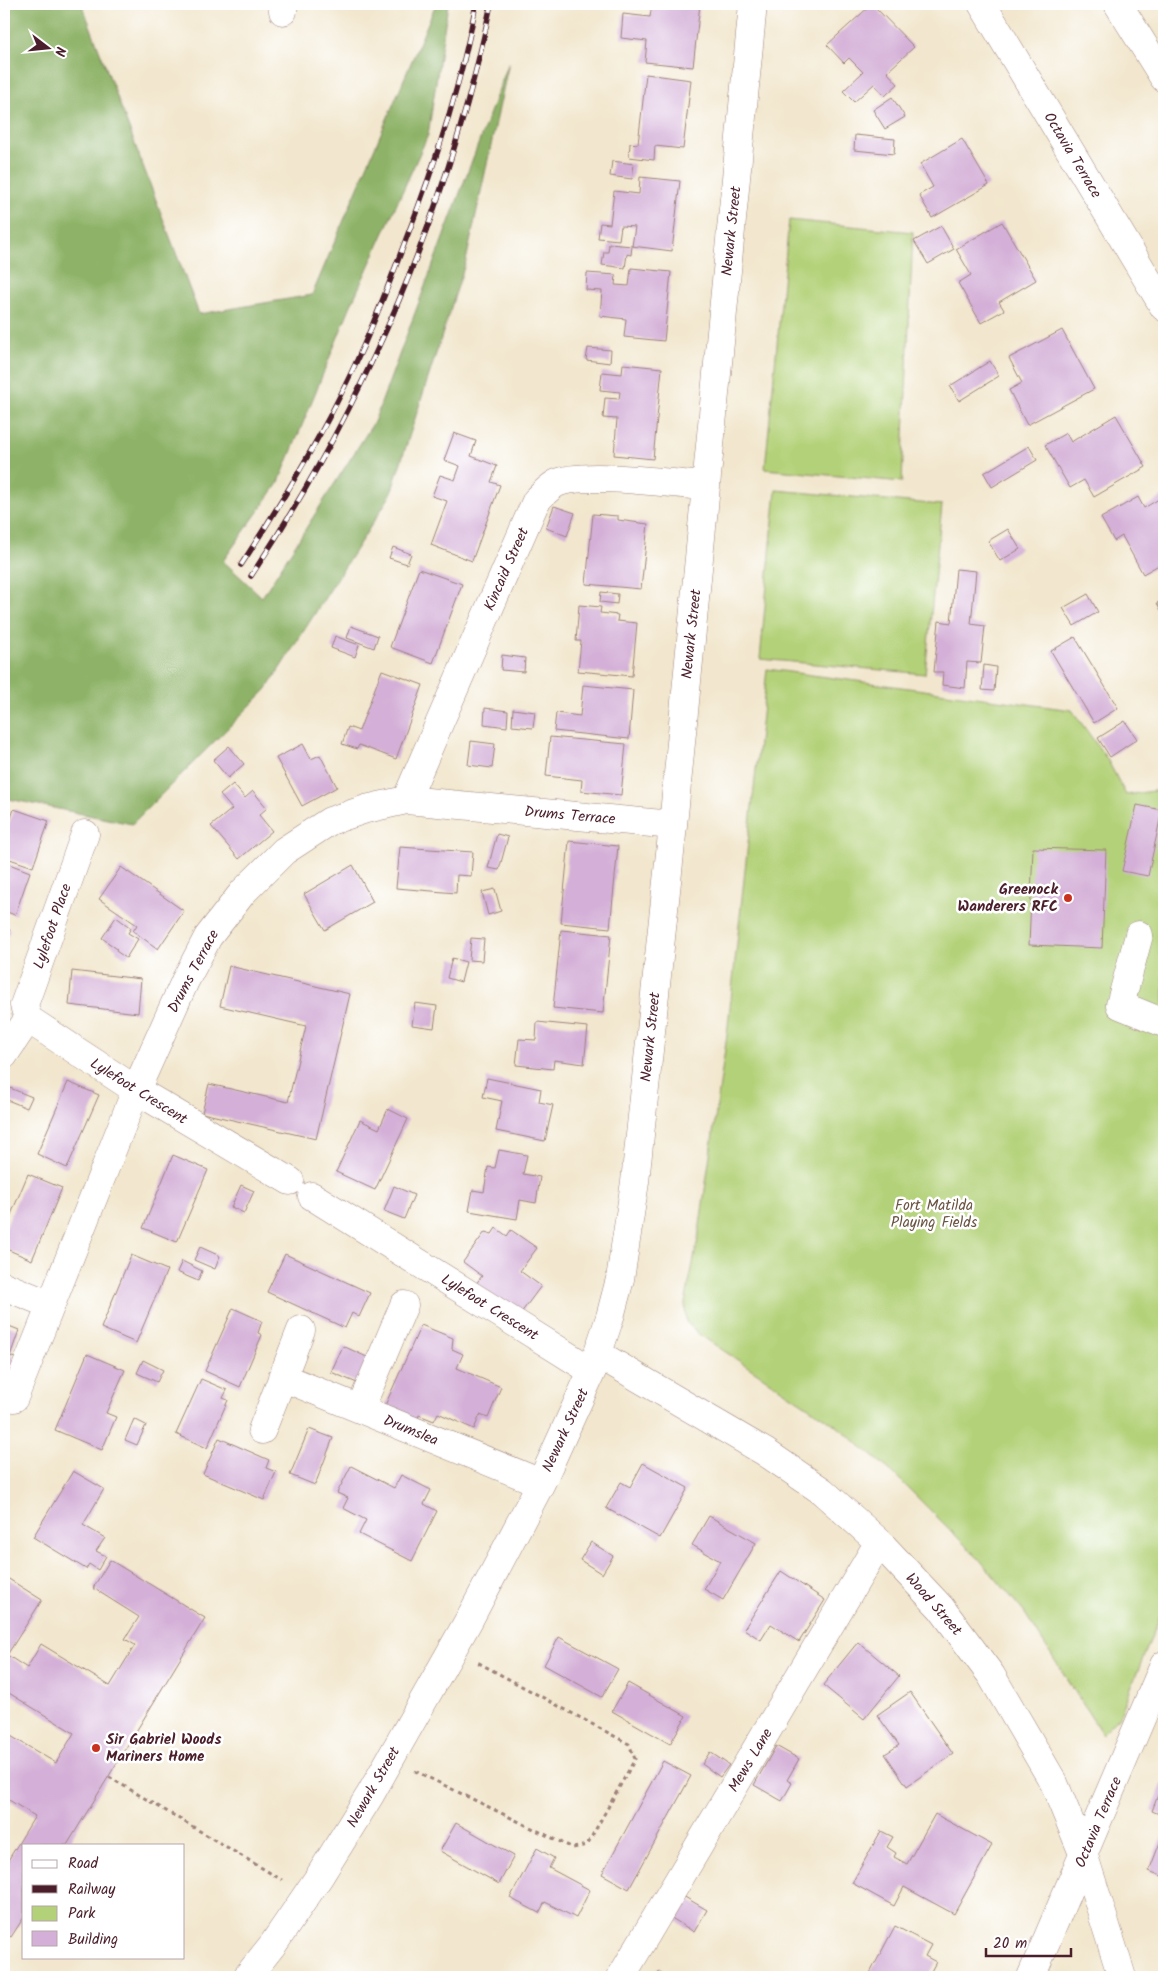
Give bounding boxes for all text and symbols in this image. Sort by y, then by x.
north arrow [22,22,72,72]
text: N [48,44,71,59]
street label: Octavia Terrace [1037,108,1107,203]
street label: Newark Street [715,185,749,277]
street label: Kincaid Street [478,524,536,615]
street label: Newark Street [675,588,709,680]
street label: Drums Terrace [523,800,617,832]
place label: Greenock Wanderers RFC [957,878,1059,919]
street label: Lylefoot Place [27,880,79,972]
marker: Greenock Wanderers RFC [1062,892,1074,904]
street label: Drums Terrace [162,925,226,1017]
street label: Newark Street [634,991,668,1083]
street label: Lylefoot Crescent [85,1052,192,1132]
park label: Fort Matilda Playing Fields [891,1194,978,1235]
street label: Lylefoot Crescent [436,1268,543,1348]
street label: Newark Street [536,1384,596,1476]
street label: Drumslea [379,1409,442,1453]
street label: Wood Street [899,1568,968,1642]
street label: Mews Lane [722,1724,780,1797]
place label: Sir Gabriel Woods Mariners Home [106,1728,221,1769]
marker: Sir Gabriel Woods Mariners Home [90,1742,102,1754]
street label: Newark Street [341,1742,407,1833]
street label: Octavia Terrace [1069,1773,1129,1872]
legend [22,1844,185,1958]
text: Road [68,1852,99,1876]
text: Railway [68,1878,116,1902]
text: Park [68,1902,96,1926]
scale bar [986,1926,1070,1958]
text: Building [68,1928,118,1952]
text: 20 m [993,1932,1027,1956]

